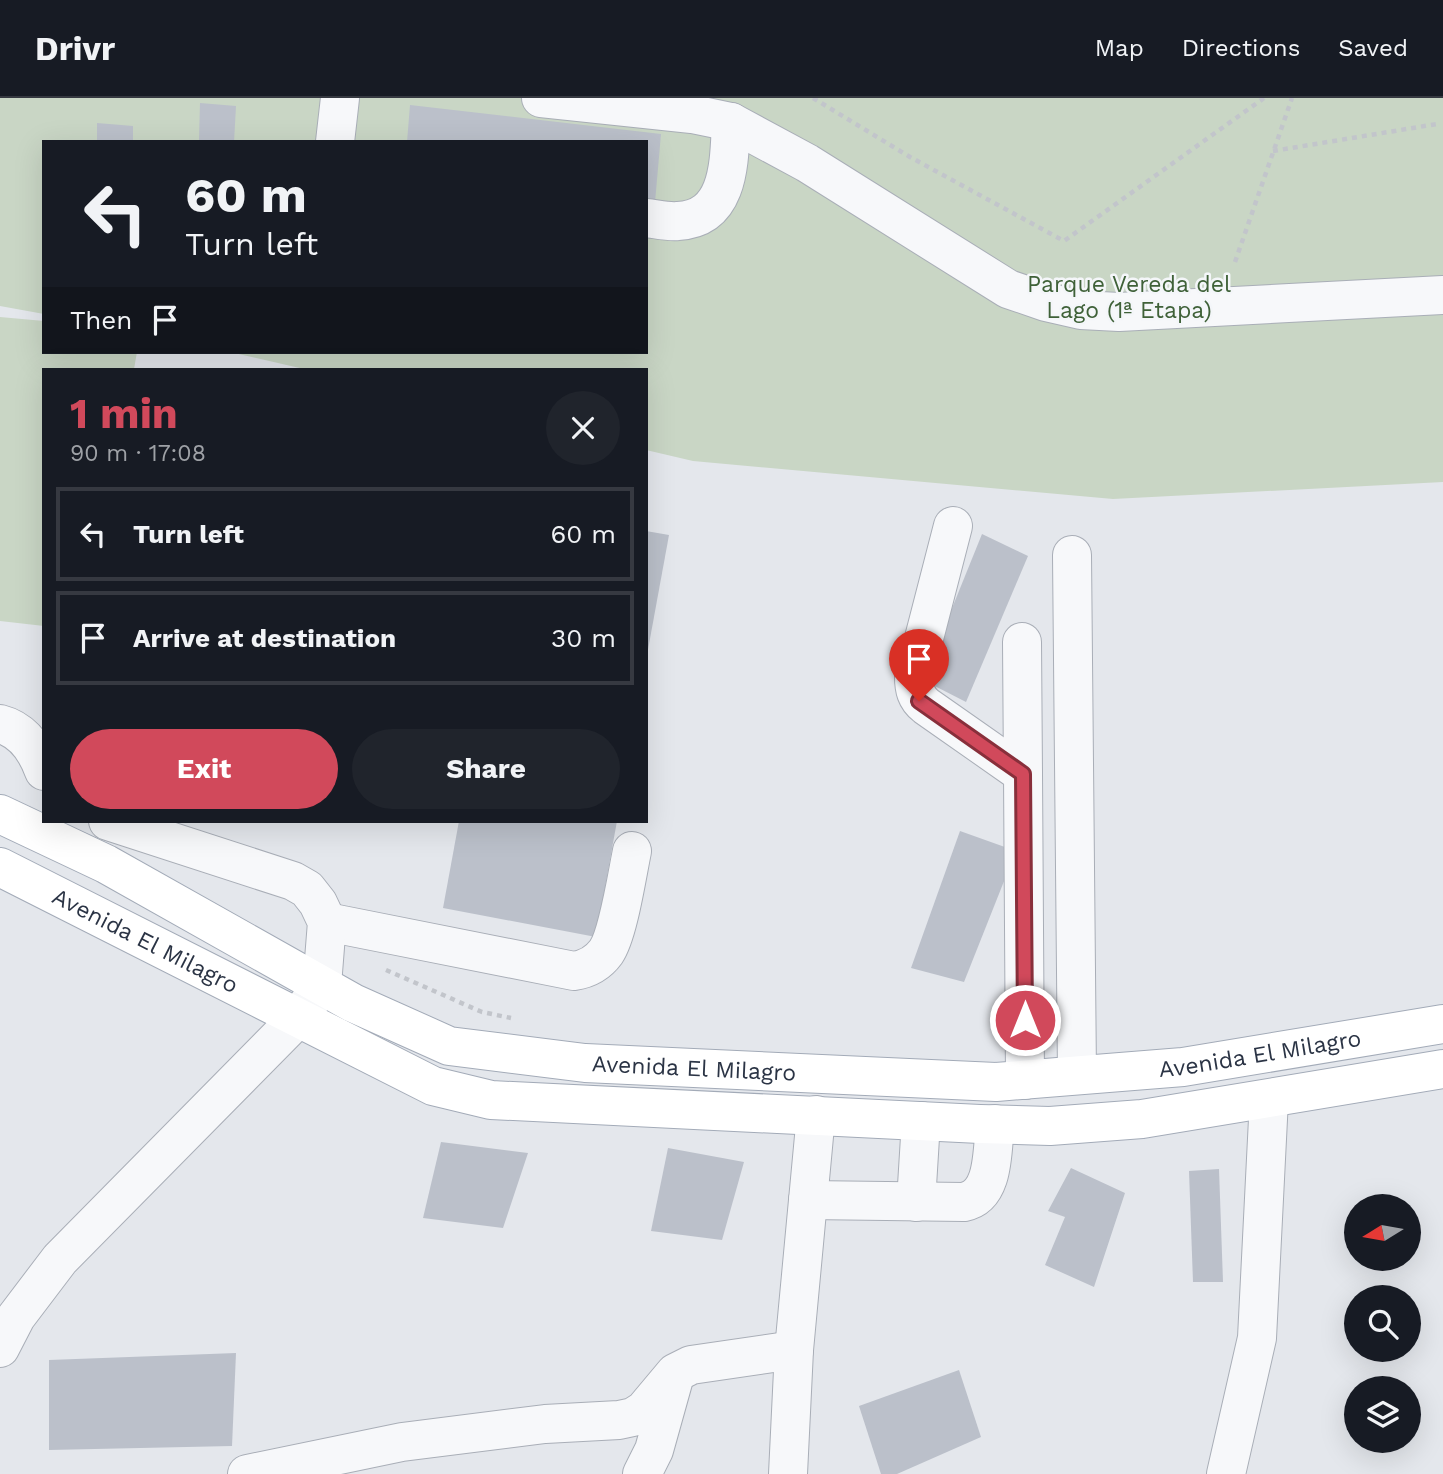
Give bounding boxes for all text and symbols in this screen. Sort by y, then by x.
text: Drivr [35,29,115,68]
text: Map [1095,34,1144,62]
text: Directions [1182,34,1300,62]
text: Saved [1338,34,1408,62]
text: 60 m [185,166,307,224]
icon: left [70,168,161,259]
text: Turn left [185,225,318,263]
park label: Parque Vereda del Lago (1ª Etapa) [1027,271,1231,324]
icon: arrive [146,301,184,339]
text: Then [70,305,132,335]
text: 1 min [70,389,178,438]
button: close [546,391,620,465]
text: 90 m · 17:08 [70,440,206,467]
icon: left [74,515,112,553]
text: Turn left [133,519,244,549]
text: 60 m [550,519,616,549]
icon: arrive [74,619,112,657]
text: Arrive at destination [133,623,396,653]
text: 30 m [551,623,616,653]
pin [889,629,949,701]
icon: arrive [900,640,938,678]
button: Exit [70,729,338,809]
button: Share [352,729,620,809]
street label: Avenida El Milagro [48,883,243,999]
position arrow [988,983,1062,1057]
street label: Avenida El Milagro [1158,1025,1363,1083]
street label: Avenida El Milagro [591,1050,797,1087]
north arrow [1344,1194,1421,1270]
map controls [1344,1194,1421,1453]
button: search [1344,1285,1421,1362]
button: layers [1344,1376,1421,1453]

